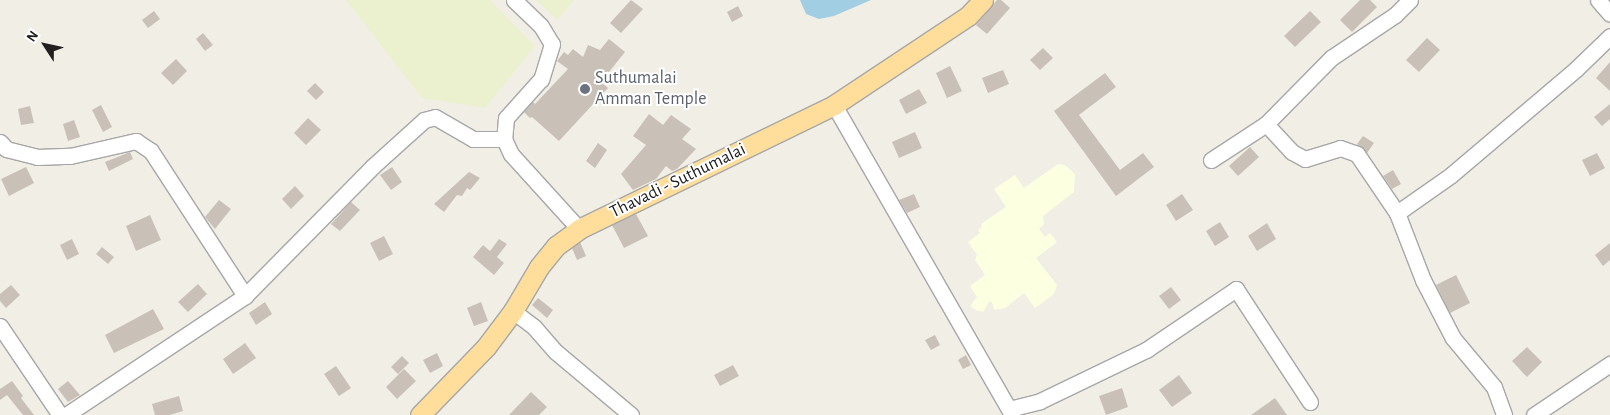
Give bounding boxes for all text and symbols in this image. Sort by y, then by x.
north arrow [20,20,70,70]
text: N [24,28,41,44]
place label: Suthumalai Amman Temple [595,68,706,110]
marker: Suthumalai Amman Temple [579,83,591,95]
street label: Thavadi - Suthumalai [607,139,749,223]

